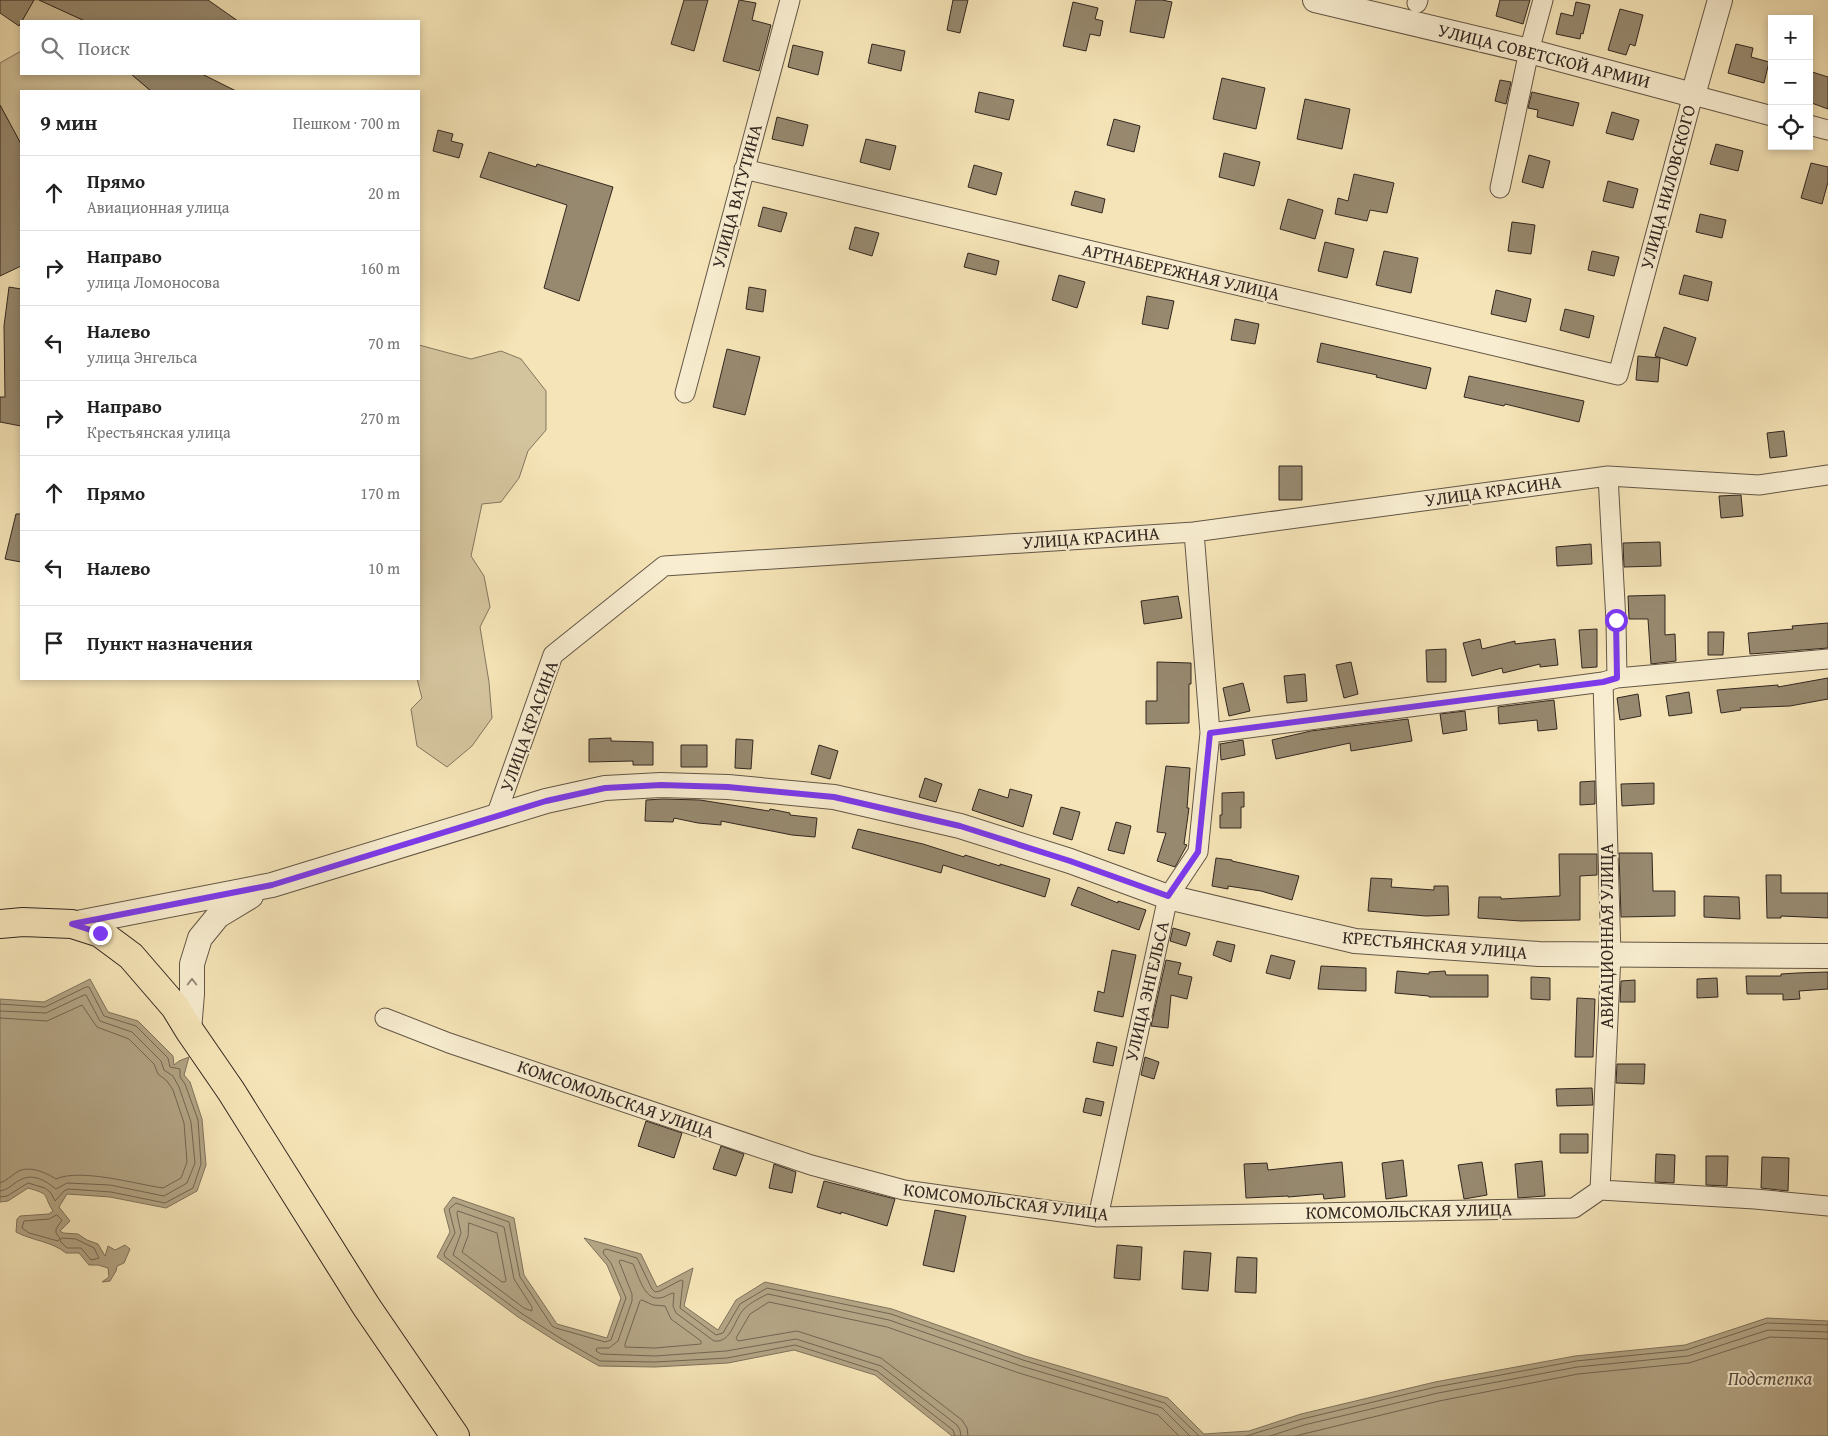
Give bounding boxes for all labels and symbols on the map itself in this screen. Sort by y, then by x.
street label: УЛИЦА СОВЕТСКОЙ АРМИИ [1435,16,1653,95]
street label: УЛИЦА НИЛОВСКОГО [1633,102,1702,272]
street label: УЛИЦА ВАТУТИНА [704,121,769,271]
street label: АРТНАБЕРЕЖНАЯ УЛИЦА [1080,236,1283,307]
street label: УЛИЦА КРАСИНА [1423,468,1563,513]
street label: УЛИЦА КРАСИНА [1021,519,1161,556]
route start [1605,609,1628,632]
street label: УЛИЦА КРАСИНА [492,657,565,795]
street label: АВИАЦИОННАЯ УЛИЦА [1593,843,1620,1029]
street label: УЛИЦА ЭНГЕЛЬСА [1117,918,1176,1064]
route end [89,922,112,945]
street label: КРЕСТЬЯНСКАЯ УЛИЦА [1341,923,1529,966]
one-way arrow [187,978,197,986]
street label: КОМСОМОЛЬСКАЯ УЛИЦА [514,1052,718,1145]
street label: КОМСОМОЛЬСКАЯ УЛИЦА [902,1176,1110,1228]
street label: КОМСОМОЛЬСКАЯ УЛИЦА [1305,1195,1513,1226]
water label: Подстепка [1728,1364,1812,1392]

